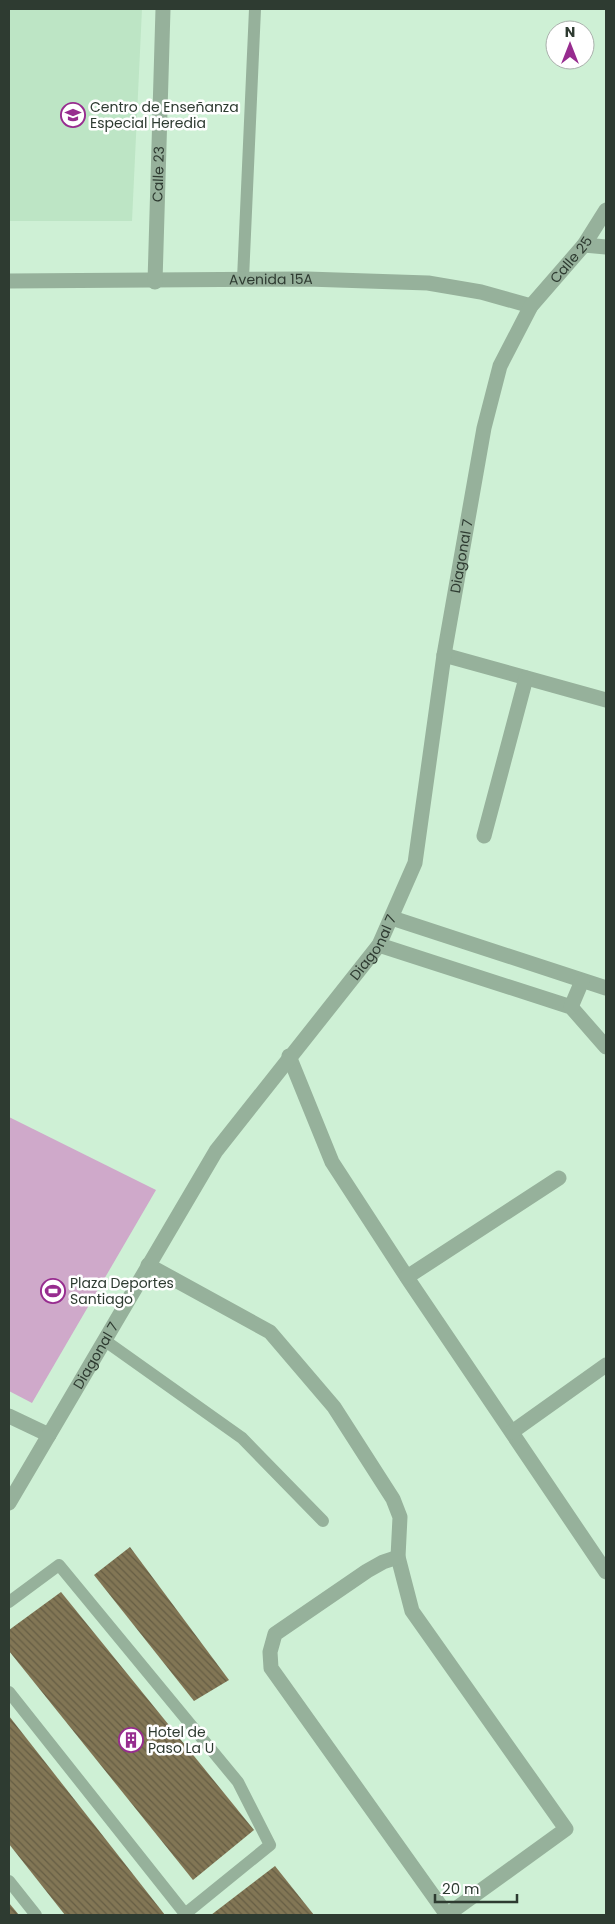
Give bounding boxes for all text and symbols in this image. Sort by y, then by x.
north arrow [545,20,595,70]
text: N [565,22,575,42]
place label: Centro de Enseñanza Especial Heredia [90,97,239,133]
school or university icon: Centro de Enseñanza Especial Heredia [60,102,86,128]
street label: Calle 23 [147,146,169,202]
street label: Calle 25 [545,232,597,288]
street label: Avenida 15A [229,269,313,290]
street label: Diagonal 7 [445,517,478,595]
street label: Diagonal 7 [345,911,401,984]
place label: Plaza Deportes Santiago [70,1273,174,1309]
sports icon: Plaza Deportes Santiago [40,1278,66,1304]
street label: Diagonal 7 [68,1318,123,1393]
place label: Hotel de Paso La U [148,1722,214,1758]
building icon: Hotel de Paso La U [118,1727,144,1753]
scale bar [435,1872,518,1904]
text: 20 m [442,1878,480,1899]

